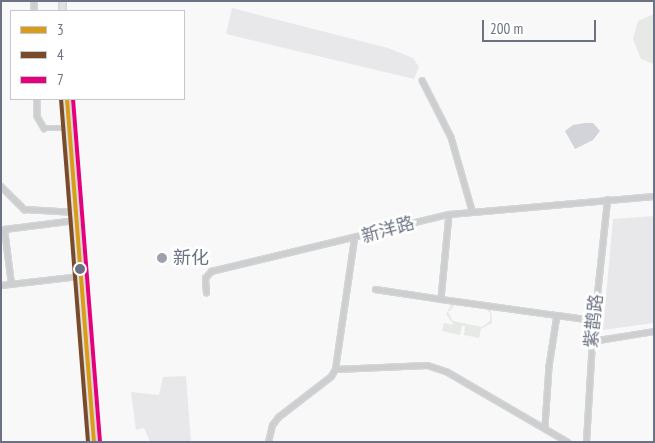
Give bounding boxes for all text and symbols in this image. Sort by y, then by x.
legend [10,10,185,100]
scale bar [485,10,599,42]
text: 200 m [490,19,523,38]
text: 3 [57,20,64,39]
text: 4 [57,45,64,64]
text: 7 [57,70,64,89]
street label: 新洋路 [359,212,417,248]
place label: 新化 [173,247,209,269]
marker: 新化 [155,251,169,265]
unlabelled marker [75,264,85,274]
street label: 紫鹊路 [580,293,608,349]

